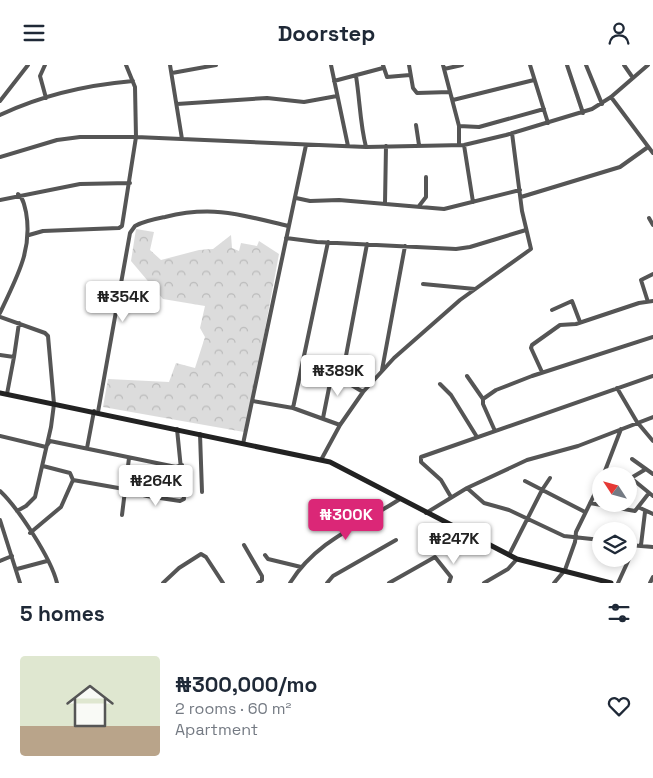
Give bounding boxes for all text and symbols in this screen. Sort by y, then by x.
icon: menu [20,19,48,47]
text: Doorstep [278,19,375,47]
icon: person [605,19,633,47]
pin: ₦354K [88,281,158,323]
text: ₦354K [97,286,149,307]
pin: ₦389K [303,355,373,397]
text: ₦389K [312,360,364,381]
pin: ₦264K [121,465,191,507]
north arrow [592,467,638,513]
map controls [592,467,637,567]
text: ₦264K [130,470,182,491]
pin: ₦300K [311,499,381,541]
text: ₦300K [319,504,373,525]
button: layers [592,522,637,567]
pin: ₦247K [419,523,489,565]
text: ₦247K [429,528,479,549]
icon: filters [605,599,633,627]
text: 5 homes [20,600,105,627]
text: ₦300,000/mo [175,671,317,698]
icon: home [60,676,120,736]
icon: heart [605,692,633,720]
text: 2 rooms · 60 m² [175,698,291,719]
text: Apartment [175,719,258,740]

